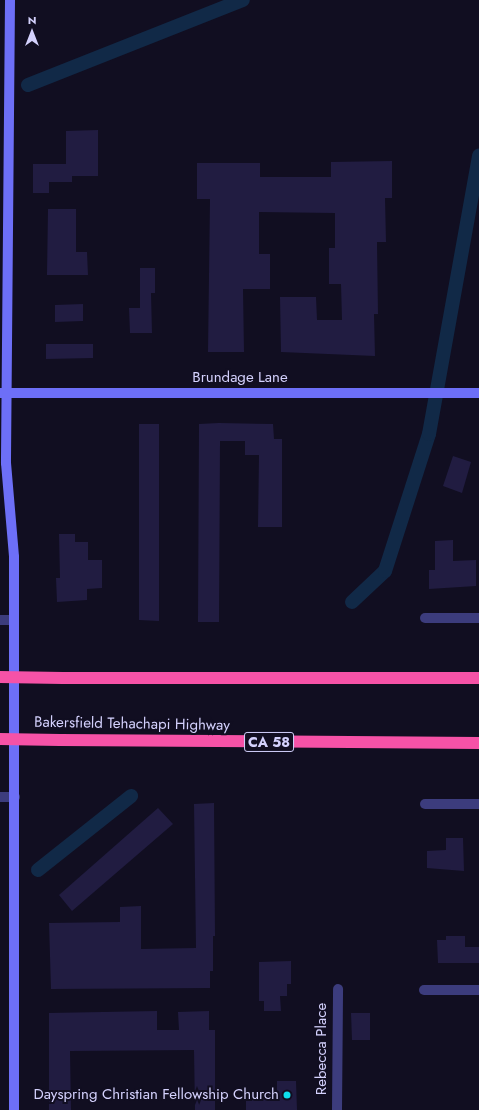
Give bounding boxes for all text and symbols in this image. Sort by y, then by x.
north arrow [12,12,52,52]
text: N [28,12,36,28]
street label: Brundage Lane [192,369,288,387]
street label: Bakersfield Tehachapi Highway [34,713,230,735]
road number: CA 58 [244,730,294,754]
street label: Rebecca Place [313,1003,331,1095]
place label: Dayspring Christian Fellowship Church [33,1086,279,1104]
marker: Dayspring Christian Fellowship Church [282,1090,292,1100]

